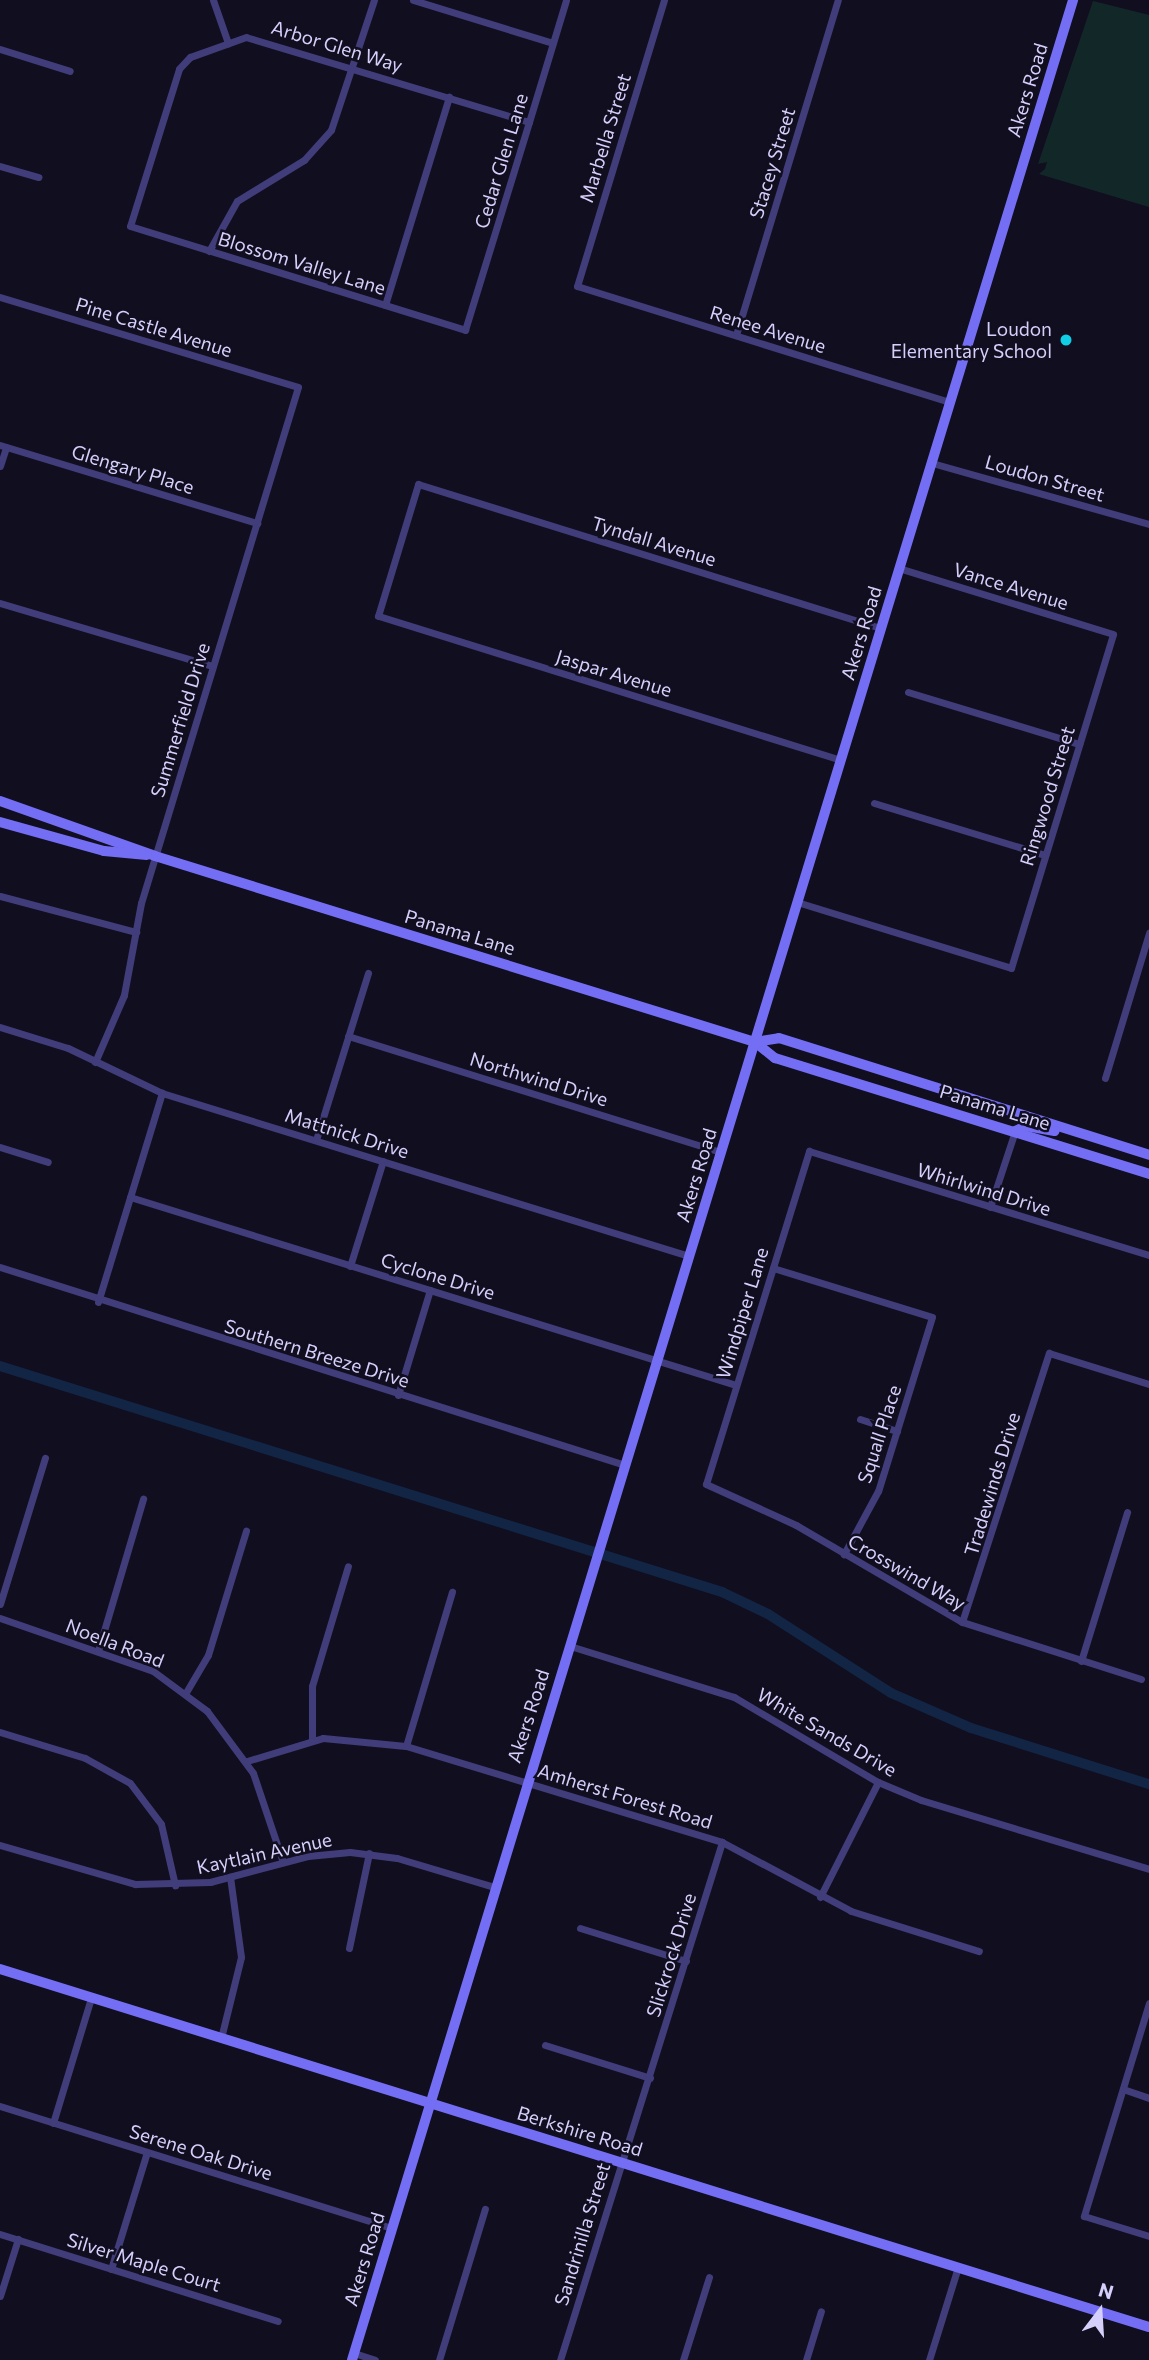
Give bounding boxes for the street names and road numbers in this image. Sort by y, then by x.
street label: Arbor Glen Way [269,15,405,77]
street label: Akers Road [1002,40,1052,140]
street label: Marbella Street [575,71,635,205]
street label: Cedar Glen Lane [470,91,532,231]
street label: Stacey Street [744,105,800,221]
street label: Blossom Valley Lane [216,227,388,299]
street label: Pine Castle Avenue [73,292,235,362]
street label: Renee Avenue [707,301,829,357]
street label: Glengary Place [69,440,197,498]
street label: Loudon Street [983,450,1107,506]
street label: Tyndall Avenue [589,511,719,571]
street label: Vance Avenue [951,558,1071,614]
street label: Akers Road [836,583,886,683]
street label: Summerfield Drive [146,640,214,800]
street label: Jaspar Avenue [553,645,675,701]
street label: Ringwood Street [1015,723,1079,869]
street label: Panama Lane [402,904,518,960]
street label: Northwind Drive [467,1047,611,1111]
street label: Panama Lane [937,1079,1053,1135]
street label: Mattnick Drive [282,1103,412,1163]
street label: Akers Road [671,1125,721,1225]
street label: Whirlwind Drive [914,1158,1054,1220]
street label: Windpiper Lane [711,1244,773,1382]
street label: Cyclone Drive [378,1248,498,1304]
street label: Southern Breeze Drive [222,1314,412,1392]
street label: Squall Place [852,1382,906,1486]
street label: Tradewinds Drive [959,1410,1025,1558]
street label: Crosswind Way [844,1529,970,1615]
street label: Noella Road [63,1614,167,1672]
street label: Akers Road [502,1666,554,1766]
street label: White Sands Drive [753,1683,901,1781]
street label: Amherst Forest Road [535,1759,715,1833]
street label: Kaytlain Avenue [194,1828,334,1878]
street label: Slickrock Drive [641,1890,701,2020]
street label: Berkshire Road [515,2101,645,2161]
street label: Serene Oak Drive [127,2119,275,2185]
street label: Sandrinilla Street [549,2160,615,2308]
street label: Akers Road [339,2209,389,2309]
street label: Silver Maple Court [64,2228,224,2296]

